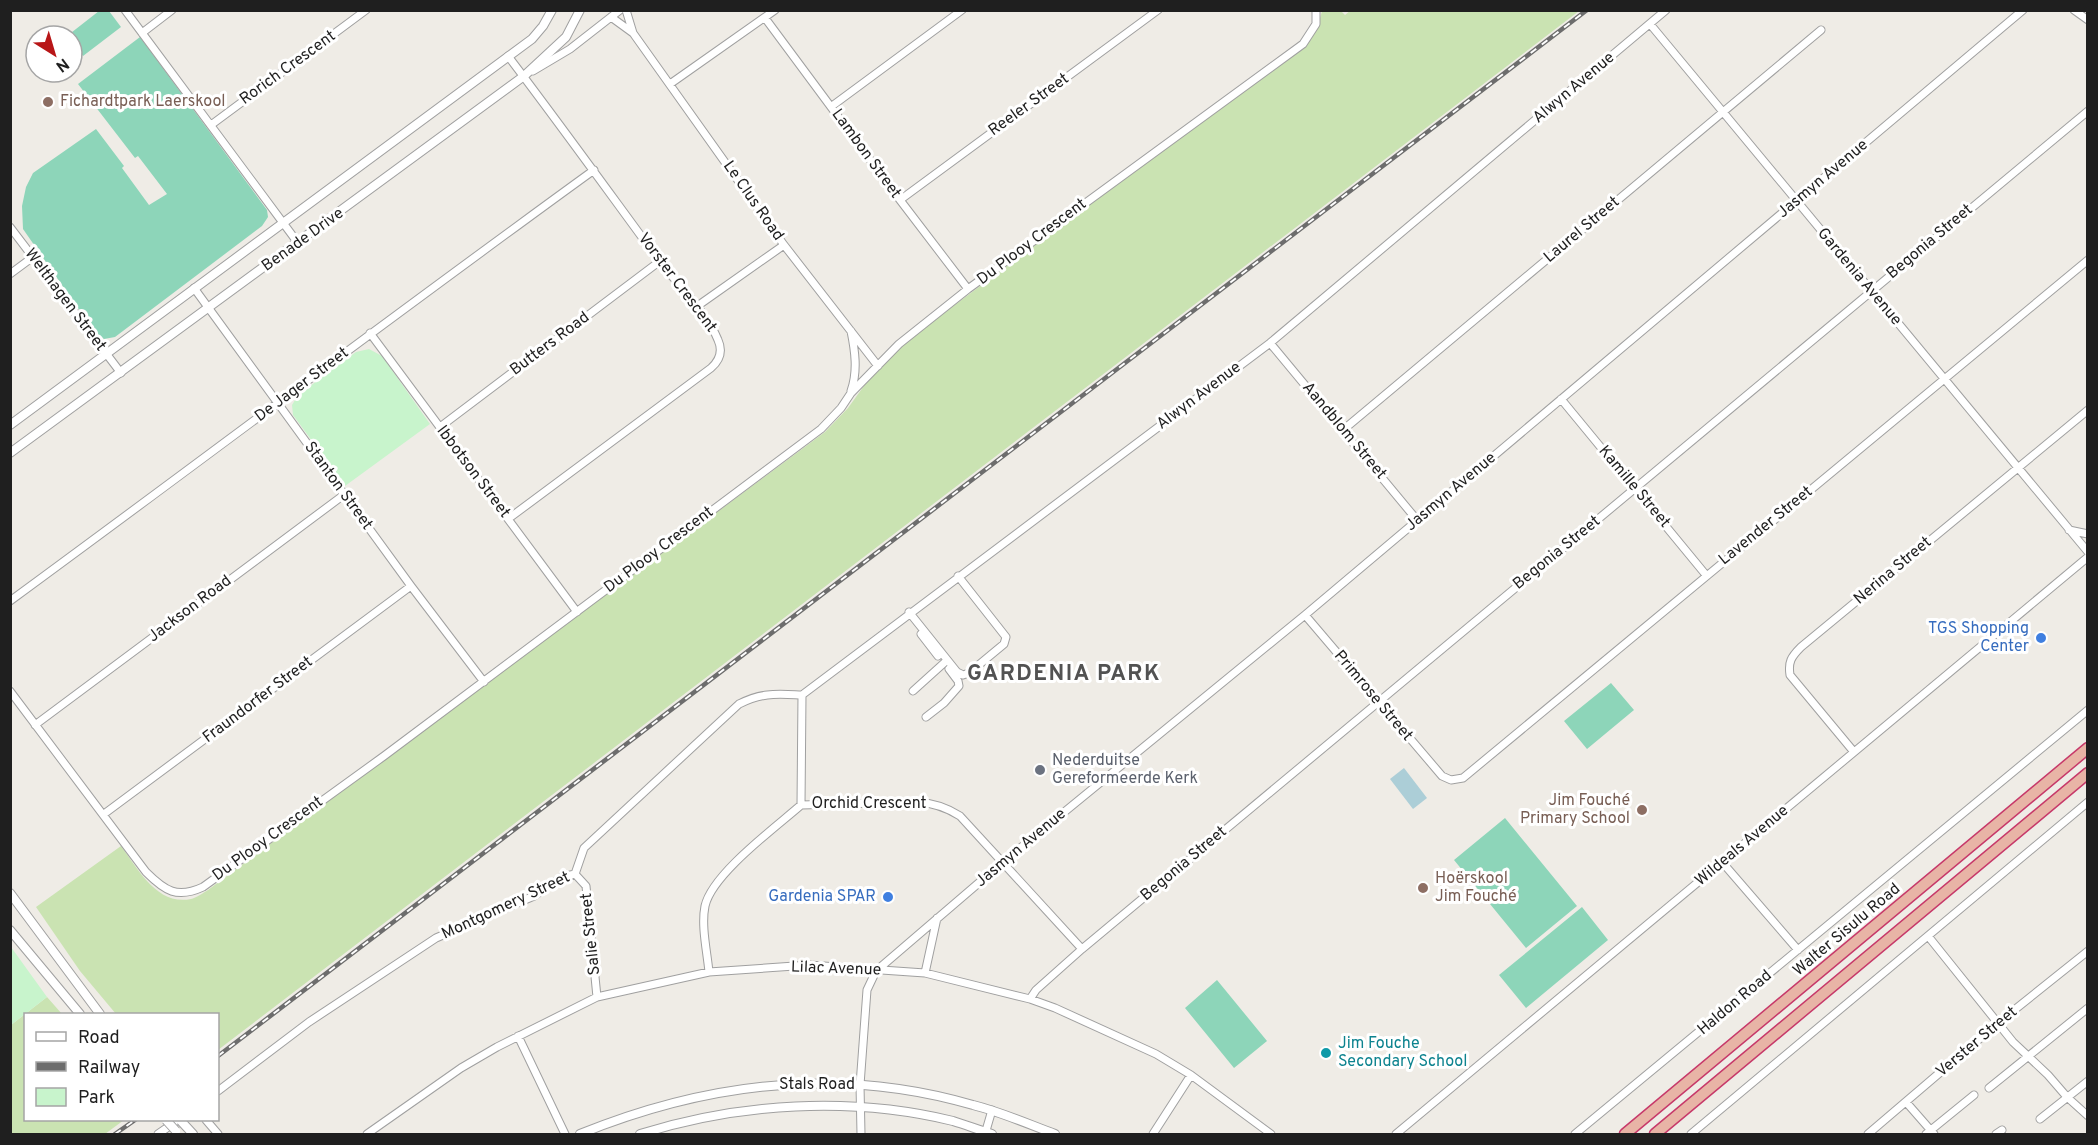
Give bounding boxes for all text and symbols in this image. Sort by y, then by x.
north arrow [24,24,84,84]
street label: Rorich Crescent [236,26,340,110]
street label: Alwyn Avenue [1529,48,1619,128]
text: N [51,53,72,76]
street label: Reeler Street [985,69,1073,141]
place label: Fichardtpark Laerskool [60,92,226,112]
marker: Fichardtpark Laerskool [41,95,55,109]
street label: Lambon Street [827,105,905,203]
street label: Jasmyn Avenue [1774,135,1872,223]
street label: Le Clus Road [718,157,788,245]
street label: Laurel Street [1540,192,1624,268]
street label: Du Plooy Crescent [973,194,1091,290]
street label: Begonia Street [1883,200,1977,284]
street label: Benade Drive [258,204,348,276]
street label: Gardenia Avenue [1812,224,1906,330]
street label: Vorster Crescent [633,229,721,337]
street label: Welthagen Street [20,245,110,355]
street label: Butters Road [506,308,594,380]
street label: De Jager Street [251,343,353,427]
street label: Alwyn Avenue [1153,358,1245,434]
street label: Aandblom Street [1297,378,1391,484]
street label: Ibbotson Street [432,422,514,522]
street label: Stanton Street [299,438,377,534]
street label: Kamille Street [1594,442,1674,532]
street label: Jasmyn Avenue [1402,448,1500,536]
street label: Lavender Street [1715,482,1817,570]
street label: Du Plooy Crescent [600,502,718,598]
street label: Begonia Street [1509,512,1605,594]
street label: Nerina Street [1850,533,1936,609]
street label: Jackson Road [144,571,236,647]
place label: TGS Shopping Center [1928,619,2029,657]
marker: TGS Shopping Center [2034,631,2048,645]
street label: Primrose Street [1329,647,1417,745]
street label: Fraundorfer Street [199,652,317,748]
district label: GARDENIA PARK [967,661,1161,688]
place label: Nederduitse Gereformeerde Kerk [1052,751,1198,789]
marker: Nederduitse Gereformeerde Kerk [1033,763,1047,777]
place label: Jim Fouché Primary School [1520,791,1630,829]
street label: Du Plooy Crescent [209,792,327,886]
street label: Orchid Crescent [811,794,927,814]
street label: Wildeals Avenue [1691,801,1793,891]
marker: Jim Fouché Primary School [1635,803,1649,817]
street label: Jasmyn Avenue [972,804,1070,892]
street label: Begonia Street [1137,822,1231,906]
street label: Montgomery Street [439,867,573,945]
place label: Hoërskool Jim Fouché [1435,869,1517,907]
street label: Walter Sisulu Road [1789,879,1905,981]
marker: Hoërskool Jim Fouché [1416,881,1430,895]
place label: Gardenia SPAR [768,887,876,907]
marker: Gardenia SPAR [881,890,895,904]
street label: Salie Street [577,892,605,976]
street label: Lilac Avenue [790,957,882,981]
street label: Haldon Road [1694,966,1776,1040]
street label: Verster Street [1932,1002,2022,1082]
legend [24,1013,219,1121]
text: Road [78,1027,120,1050]
place label: Jim Fouche Secondary School [1338,1034,1467,1072]
marker: Jim Fouche Secondary School [1319,1046,1333,1060]
text: Railway [78,1057,140,1080]
street label: Stals Road [779,1075,855,1095]
text: Park [78,1087,115,1110]

